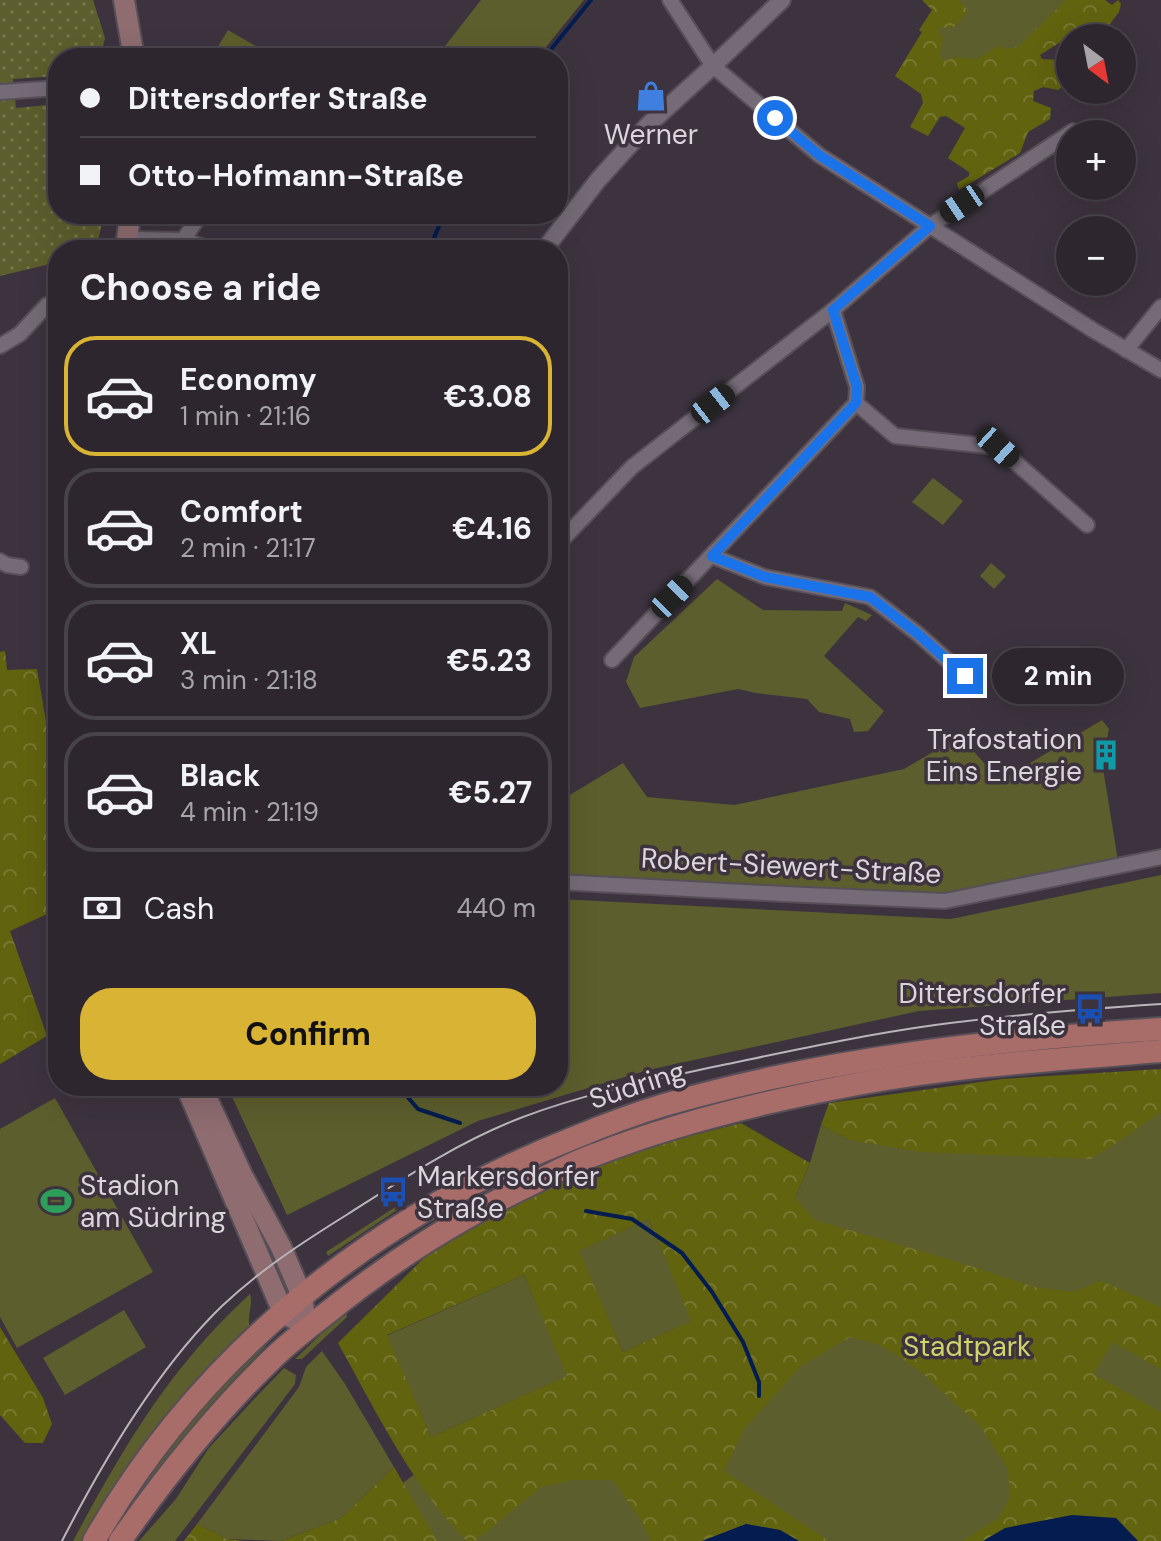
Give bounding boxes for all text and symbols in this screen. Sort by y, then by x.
north arrow [1056,24,1136,104]
map controls [1056,24,1136,296]
text: Dittersdorfer Straße [128,79,428,118]
shop icon: Werner [634,79,668,113]
route start [757,100,793,136]
place label: Werner [604,116,698,153]
button: + [1056,120,1136,200]
text: Otto-Hofmann-Straße [128,156,464,195]
car [935,181,989,227]
button: − [1056,216,1136,296]
text: Choose a ride [80,264,321,311]
icon: car [84,360,156,432]
text: Economy [180,360,317,399]
text: €3.08 [444,377,532,416]
car [687,380,739,428]
text: 1 min · 21:16 [180,399,311,433]
car [972,422,1024,472]
icon: car [84,492,156,564]
text: Comfort [180,492,303,531]
text: €4.16 [452,509,532,548]
text: 2 min · 21:17 [180,531,316,565]
car [647,571,697,623]
icon: car [84,624,156,696]
text: XL [180,624,217,663]
text: €5.23 [447,641,532,680]
callout: 2 min [993,648,1125,704]
route end [947,658,983,694]
text: 2 min [1024,659,1092,693]
text: 3 min · 21:18 [180,663,318,697]
place label: Trafostation Eins Energie [926,721,1082,790]
building icon: Trafostation Eins Energie [1089,738,1123,772]
icon: car [84,756,156,828]
text: Black [180,756,260,795]
text: €5.27 [449,773,532,812]
text: 4 min · 21:19 [180,795,319,829]
street label: Robert-Siewert-Straße [640,840,942,892]
icon: cash [80,886,124,930]
text: Cash [144,889,214,928]
text: 440 m [457,891,536,925]
place label: Dittersdorfer Straße [898,975,1066,1044]
button: Confirm [80,988,536,1080]
bus stop icon: Dittersdorfer Straße [1073,992,1107,1026]
street label: Südring [584,1052,690,1118]
place label: Markersdorfer Straße [417,1158,599,1227]
place label: Stadion am Südring [80,1167,226,1236]
bus stop icon: Markersdorfer Straße [376,1175,410,1209]
sports icon: Stadion am Südring [39,1184,73,1218]
park label: Stadtpark [903,1328,1031,1365]

